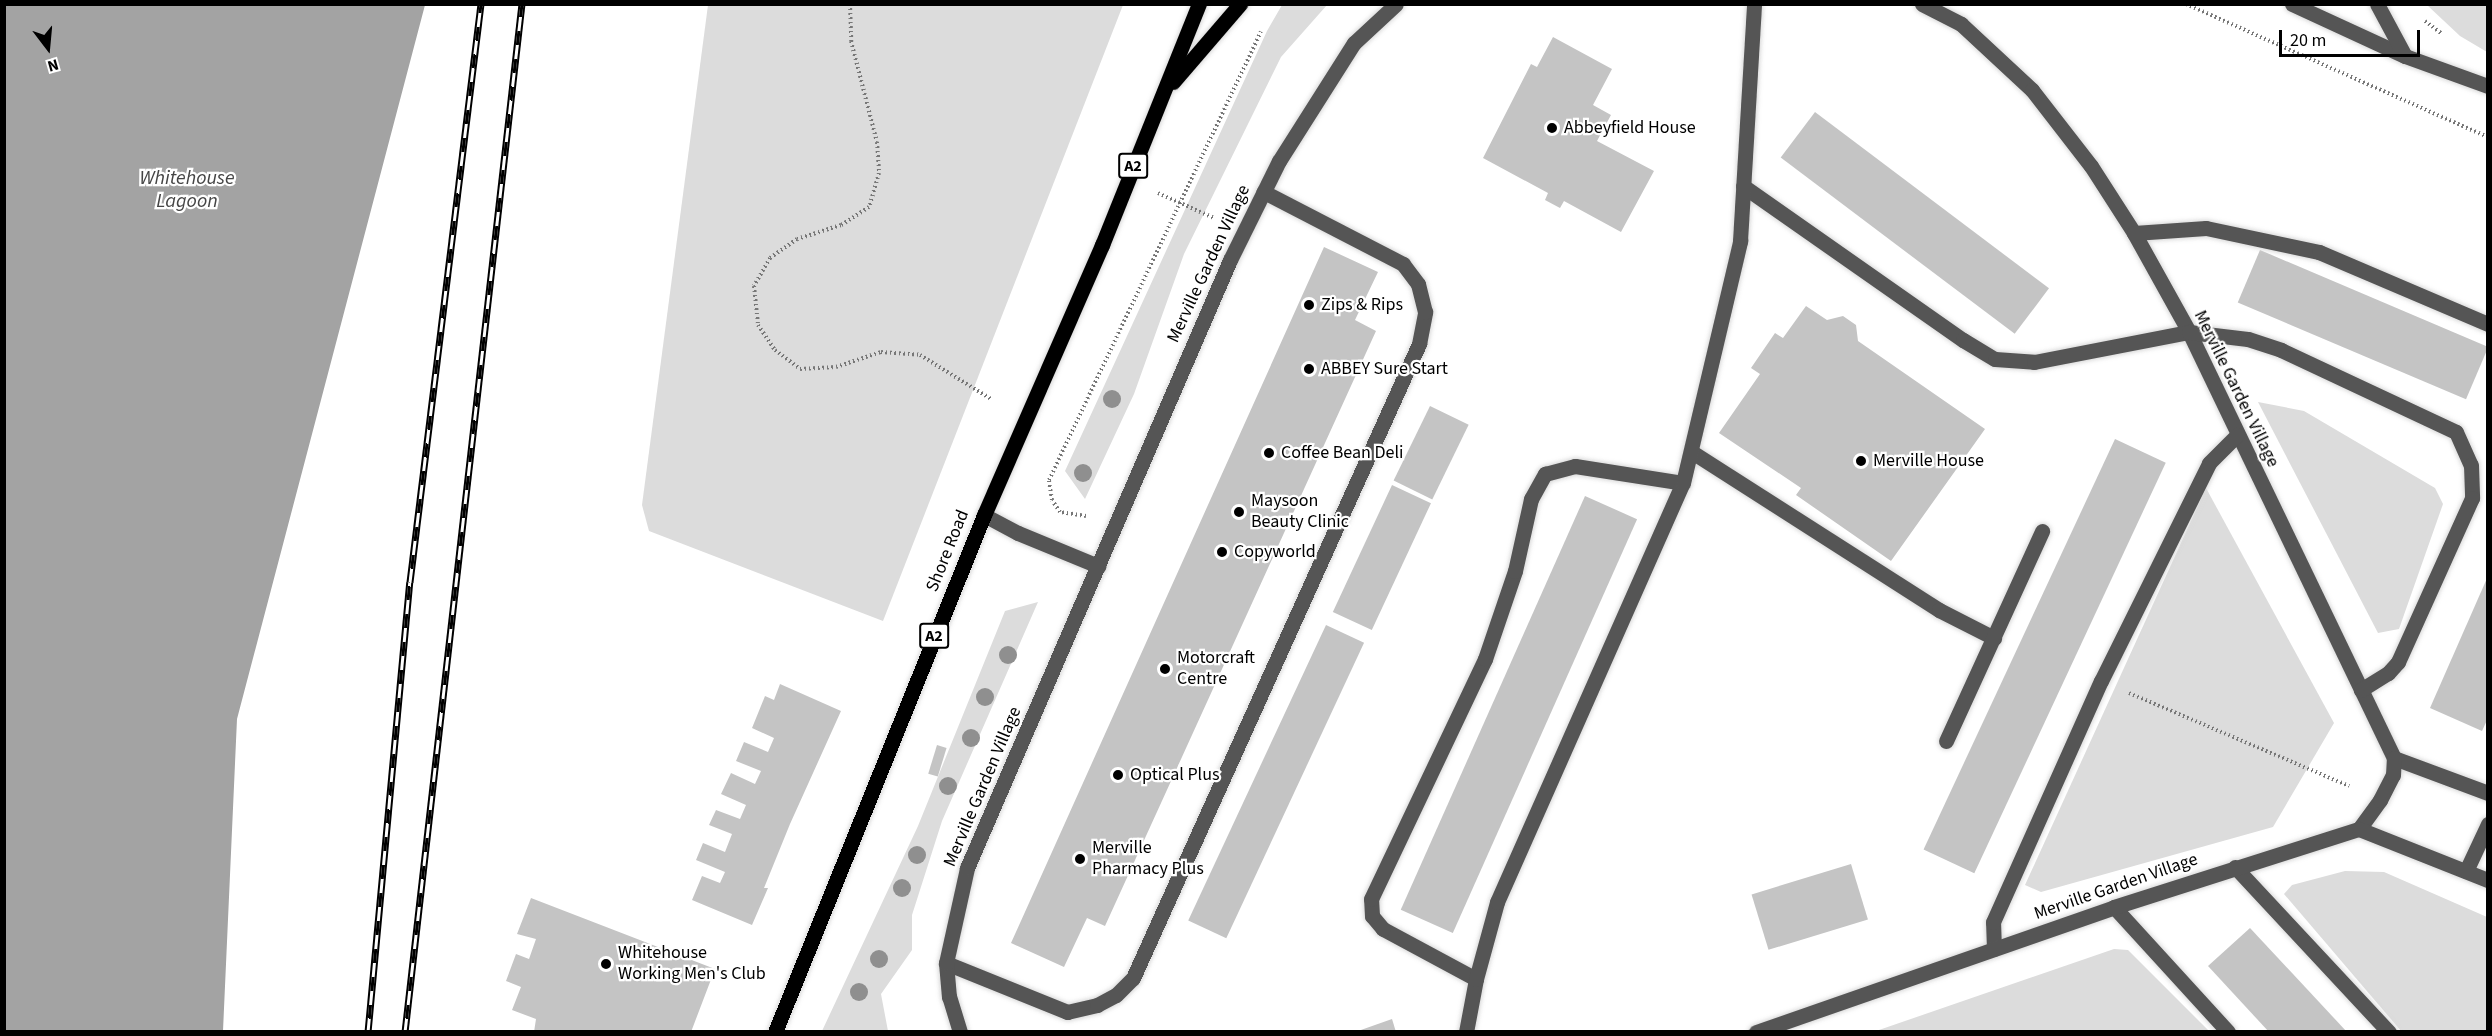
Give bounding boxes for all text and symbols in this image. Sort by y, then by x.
north arrow [18,18,78,78]
scale bar [2282,18,2423,56]
text: 20 m [2290,28,2326,53]
text: N [45,53,61,77]
place label: Abbeyfield House [1564,117,1696,139]
marker: Abbeyfield House [1545,121,1559,135]
road number: A2 [1118,153,1148,179]
water label: Whitehouse Lagoon [140,167,234,214]
street label: Merville Garden Village [1163,182,1255,346]
place label: Zips & Rips [1321,294,1403,316]
marker: Zips & Rips [1302,298,1316,312]
street label: Merville Garden Village [2189,307,2283,471]
place label: ABBEY Sure Start [1321,358,1448,380]
marker: ABBEY Sure Start [1302,362,1316,376]
place label: Coffee Bean Deli [1281,442,1403,464]
marker: Coffee Bean Deli [1262,446,1276,460]
place label: Merville House [1873,450,1984,472]
marker: Merville House [1854,454,1868,468]
place label: Maysoon Beauty Clinic [1251,491,1349,534]
marker: Maysoon Beauty Clinic [1232,505,1246,519]
street label: Shore Road [922,507,974,595]
place label: Copyworld [1234,541,1316,563]
marker: Copyworld [1215,545,1229,559]
road number: A2 [919,623,949,649]
place label: Motorcraft Centre [1177,648,1255,690]
marker: Motorcraft Centre [1158,662,1172,676]
street label: Merville Garden Village [940,704,1026,870]
place label: Optical Plus [1130,764,1220,786]
marker: Optical Plus [1111,768,1125,782]
place label: Merville Pharmacy Plus [1092,838,1204,880]
street label: Merville Garden Village [2031,849,2201,925]
marker: Merville Pharmacy Plus [1073,852,1087,866]
place label: Whitehouse Working Men's Club [618,943,766,986]
marker: Whitehouse Working Men's Club [599,957,613,971]

